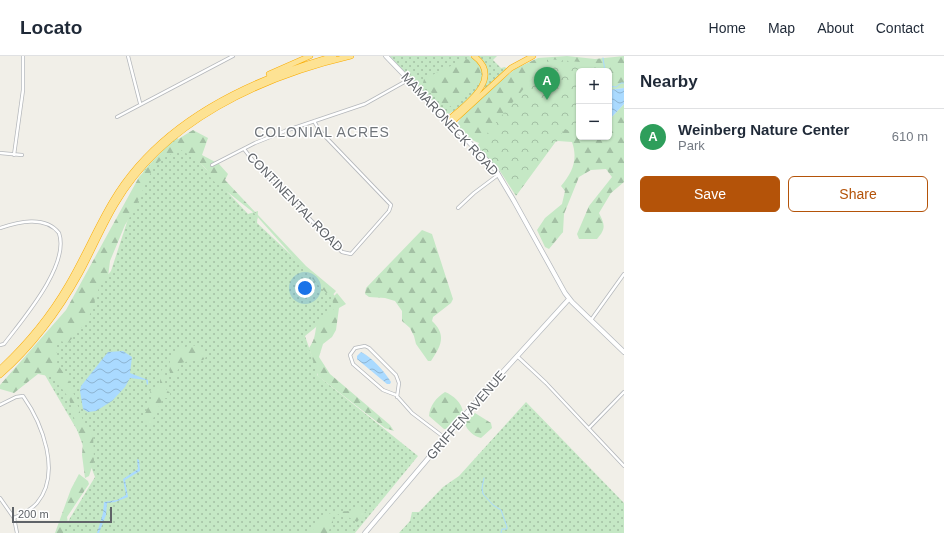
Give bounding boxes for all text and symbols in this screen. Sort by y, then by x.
text: Locato [20,17,82,38]
text: Home [709,20,746,36]
text: Map [768,20,795,36]
text: About [817,20,854,36]
text: Contact [876,20,924,36]
pin: A [534,67,560,100]
map controls [576,68,612,140]
button: + [576,68,612,104]
street label: MAMARONECK ROAD [398,69,502,179]
text: Nearby [640,72,698,91]
button: − [576,104,612,140]
text: Weinberg Nature Center [678,121,849,138]
district label: COLONIAL ACRES [254,124,390,140]
text: A [648,129,658,144]
text: 610 m [892,129,928,144]
text: Park [678,138,705,153]
street label: CONTINENTAL ROAD [244,150,346,254]
button: Save [640,176,780,212]
button: Share [788,176,928,212]
your location [295,278,315,298]
street label: GRIFFEN AVENUE [423,367,509,462]
scale bar [12,505,112,524]
text: 200 m [18,508,49,520]

